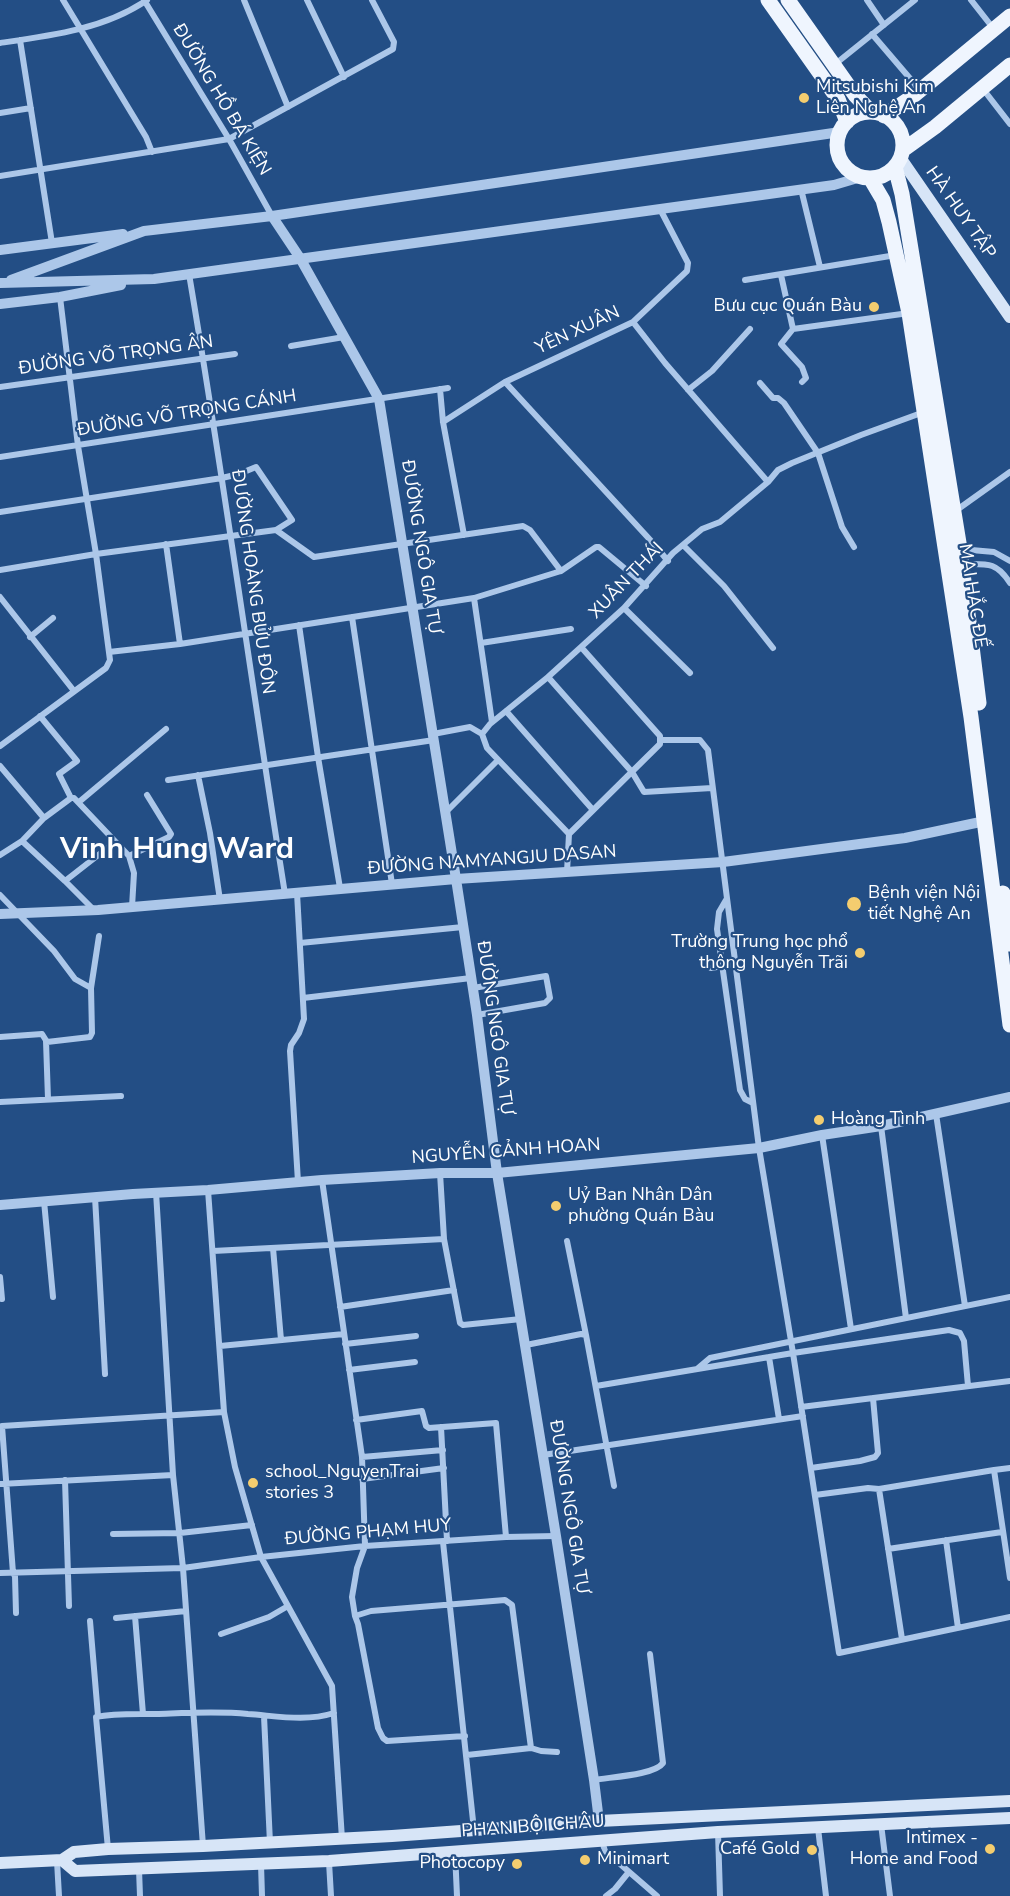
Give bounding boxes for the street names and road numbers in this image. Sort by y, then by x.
street label: ĐƯỜNG HỒ BÁ KIỆN [167,20,275,180]
street label: HÀ HUY TẬP [920,163,1000,263]
street label: YÊN XUÂN [532,302,624,360]
street label: ĐƯỜNG VÕ TRỌNG ÂN [18,332,214,380]
street label: ĐƯỜNG VÕ TRỌNG CÁNH [76,386,298,442]
street label: ĐƯỜNG NGÔ GIA TỰ [396,459,444,635]
street label: ĐƯỜNG HOÀNG BỬU ĐÔN [226,469,278,695]
street label: XUÂN THÁI [585,538,669,624]
street label: MAI HẮC ĐẾ [953,542,991,650]
street label: ĐƯỜNG NAMYANGJU DASAN [367,842,617,880]
street label: ĐƯỜNG NGÔ GIA TỰ [471,940,517,1116]
street label: NGUYỄN CẢNH HOAN [411,1135,601,1169]
street label: ĐƯỜNG NGÔ GIA TỰ [544,1419,592,1595]
street label: ĐƯỜNG PHẠM HUY [284,1515,452,1551]
street label: PHAN BỘI CHÂU [461,1811,605,1843]

